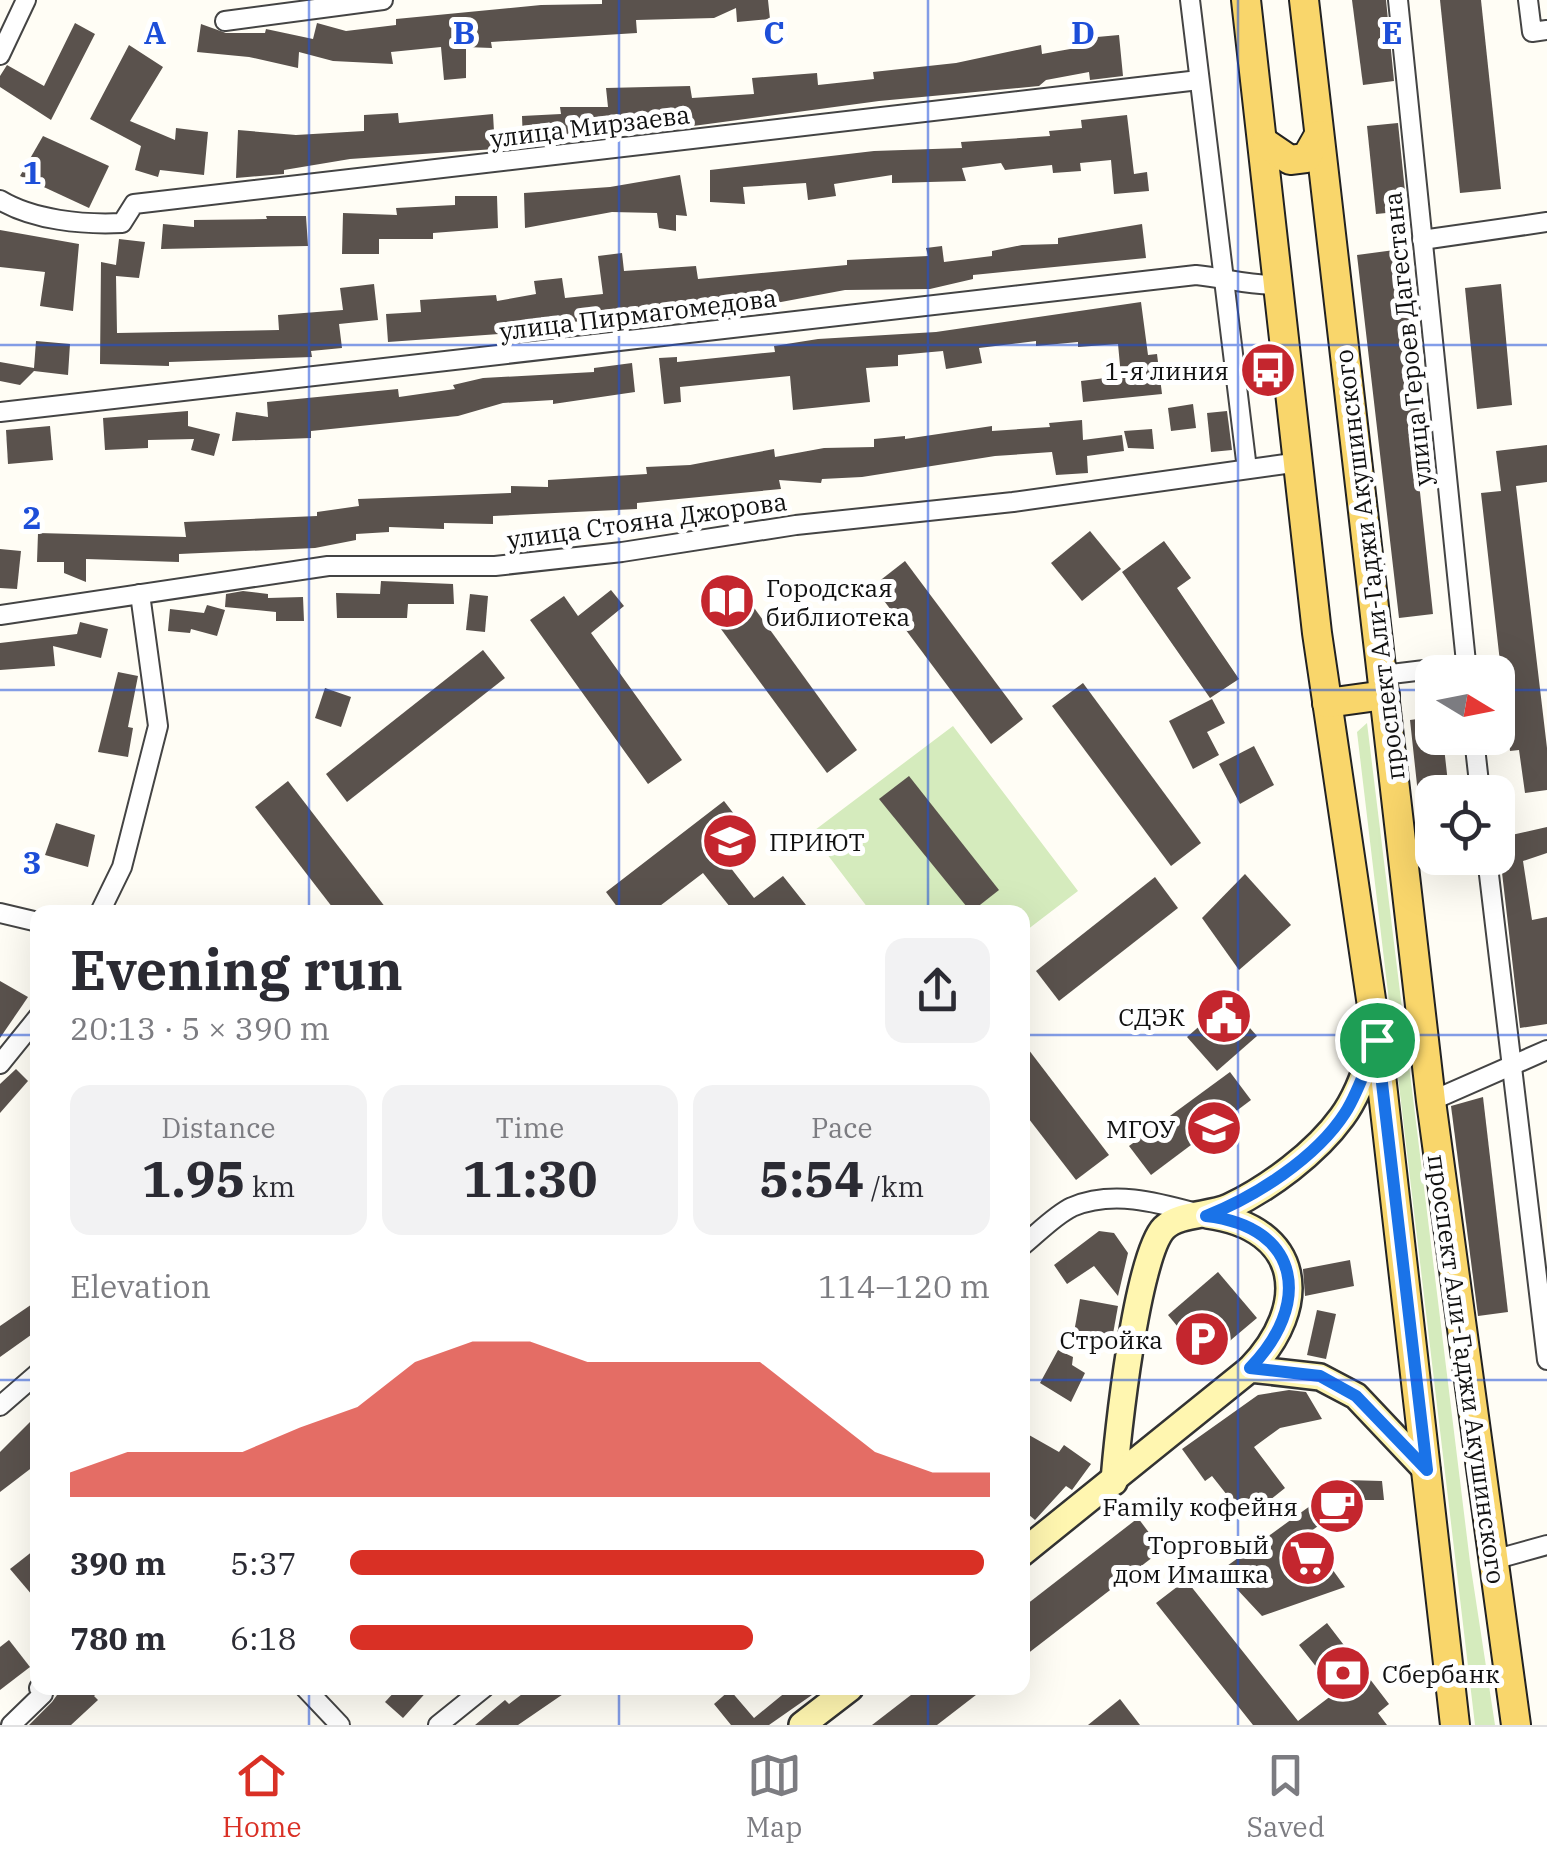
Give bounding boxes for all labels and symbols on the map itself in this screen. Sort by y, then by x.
text: A [144,11,166,53]
text: B [453,11,475,53]
text: C [763,11,785,53]
text: D [1071,11,1095,53]
text: E [1381,11,1403,53]
street label: улица Мирзаева [488,97,692,155]
text: 1 [22,151,42,193]
street label: улица Героев Дагестана [1375,190,1439,488]
street label: улица Пирмагомедова [498,281,778,347]
bus stop icon: 1-я линия [1238,340,1298,400]
street label: проспект Али-Гаджи Акушинского [1326,348,1412,782]
place label: 1-я линия [1105,354,1229,387]
street label: улица Стояна Джорова [505,484,789,556]
text: 2 [22,496,42,538]
library icon: Городская библиотека [697,571,757,631]
place label: Городская библиотека [766,571,910,633]
north arrow [1415,655,1515,755]
school or university icon: ПРИЮТ [700,811,760,871]
place label: ПРИЮТ [769,825,865,858]
text: 3 [22,841,42,883]
public building icon: СДЭК [1194,986,1254,1046]
pin [1335,998,1420,1083]
place label: СДЭК [1118,1000,1185,1033]
school or university icon: МГОУ [1184,1098,1244,1158]
place label: МГОУ [1106,1112,1176,1145]
street label: проспект Али-Гаджи Акушинского [1420,1152,1514,1586]
parking icon: Стройка [1172,1309,1232,1369]
place label: Стройка [1059,1323,1163,1356]
cafe icon: Family кофейня [1307,1476,1367,1536]
place label: Family кофейня [1102,1490,1298,1523]
place label: Торговый дом Имашка [1113,1528,1269,1590]
supermarket icon: Торговый дом Имашка [1278,1528,1338,1588]
bank icon: Сбербанк [1313,1643,1373,1703]
place label: Сбербанк [1382,1657,1500,1690]

